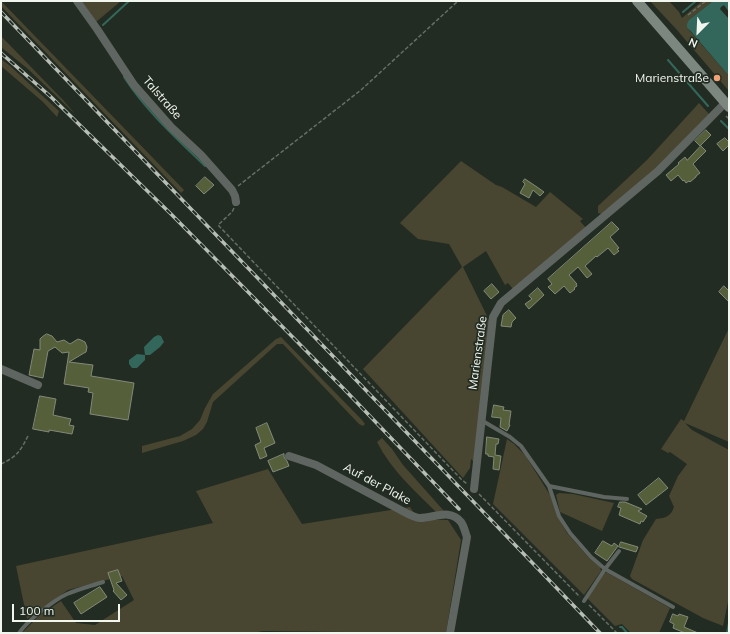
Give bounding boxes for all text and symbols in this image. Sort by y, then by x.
north arrow [678,12,718,52]
text: N [686,35,700,51]
place label: Marienstraße [635,71,709,85]
marker: Marienstraße [712,73,722,83]
street label: Talstraße [139,74,185,122]
street label: Marienstraße [466,315,490,391]
street label: Auf der Plake [341,460,413,508]
scale bar [14,596,122,622]
text: 100 m [19,603,54,618]

